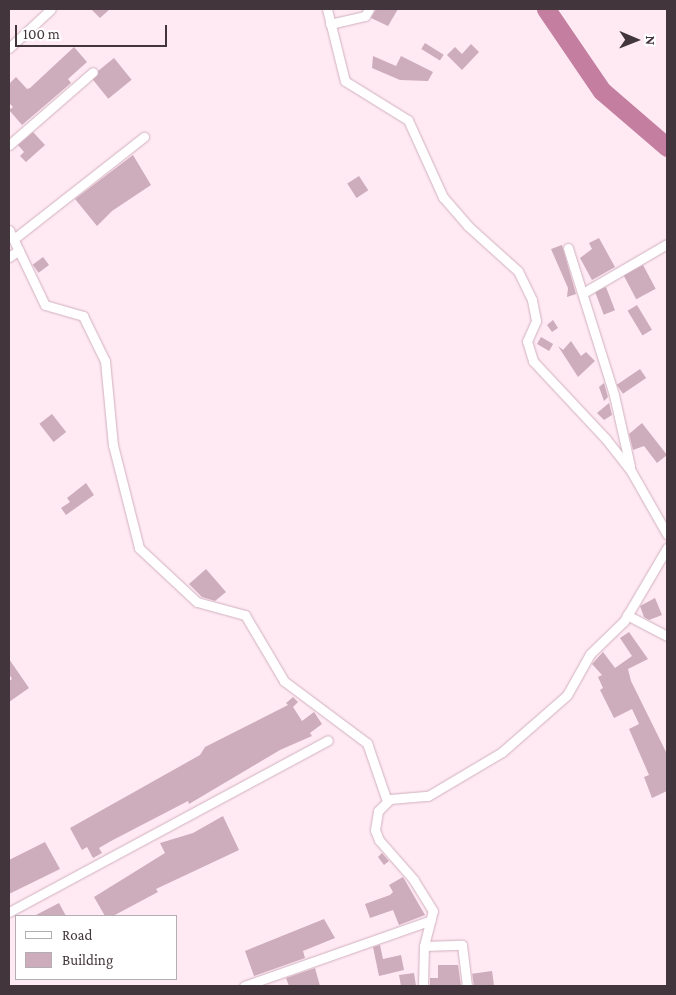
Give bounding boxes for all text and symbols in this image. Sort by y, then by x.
scale bar [18,15,170,47]
north arrow [611,15,661,65]
text: 100 m [23,26,60,42]
text: N [643,35,659,45]
legend [15,915,178,980]
text: Road [62,927,92,943]
text: Building [62,952,113,968]

